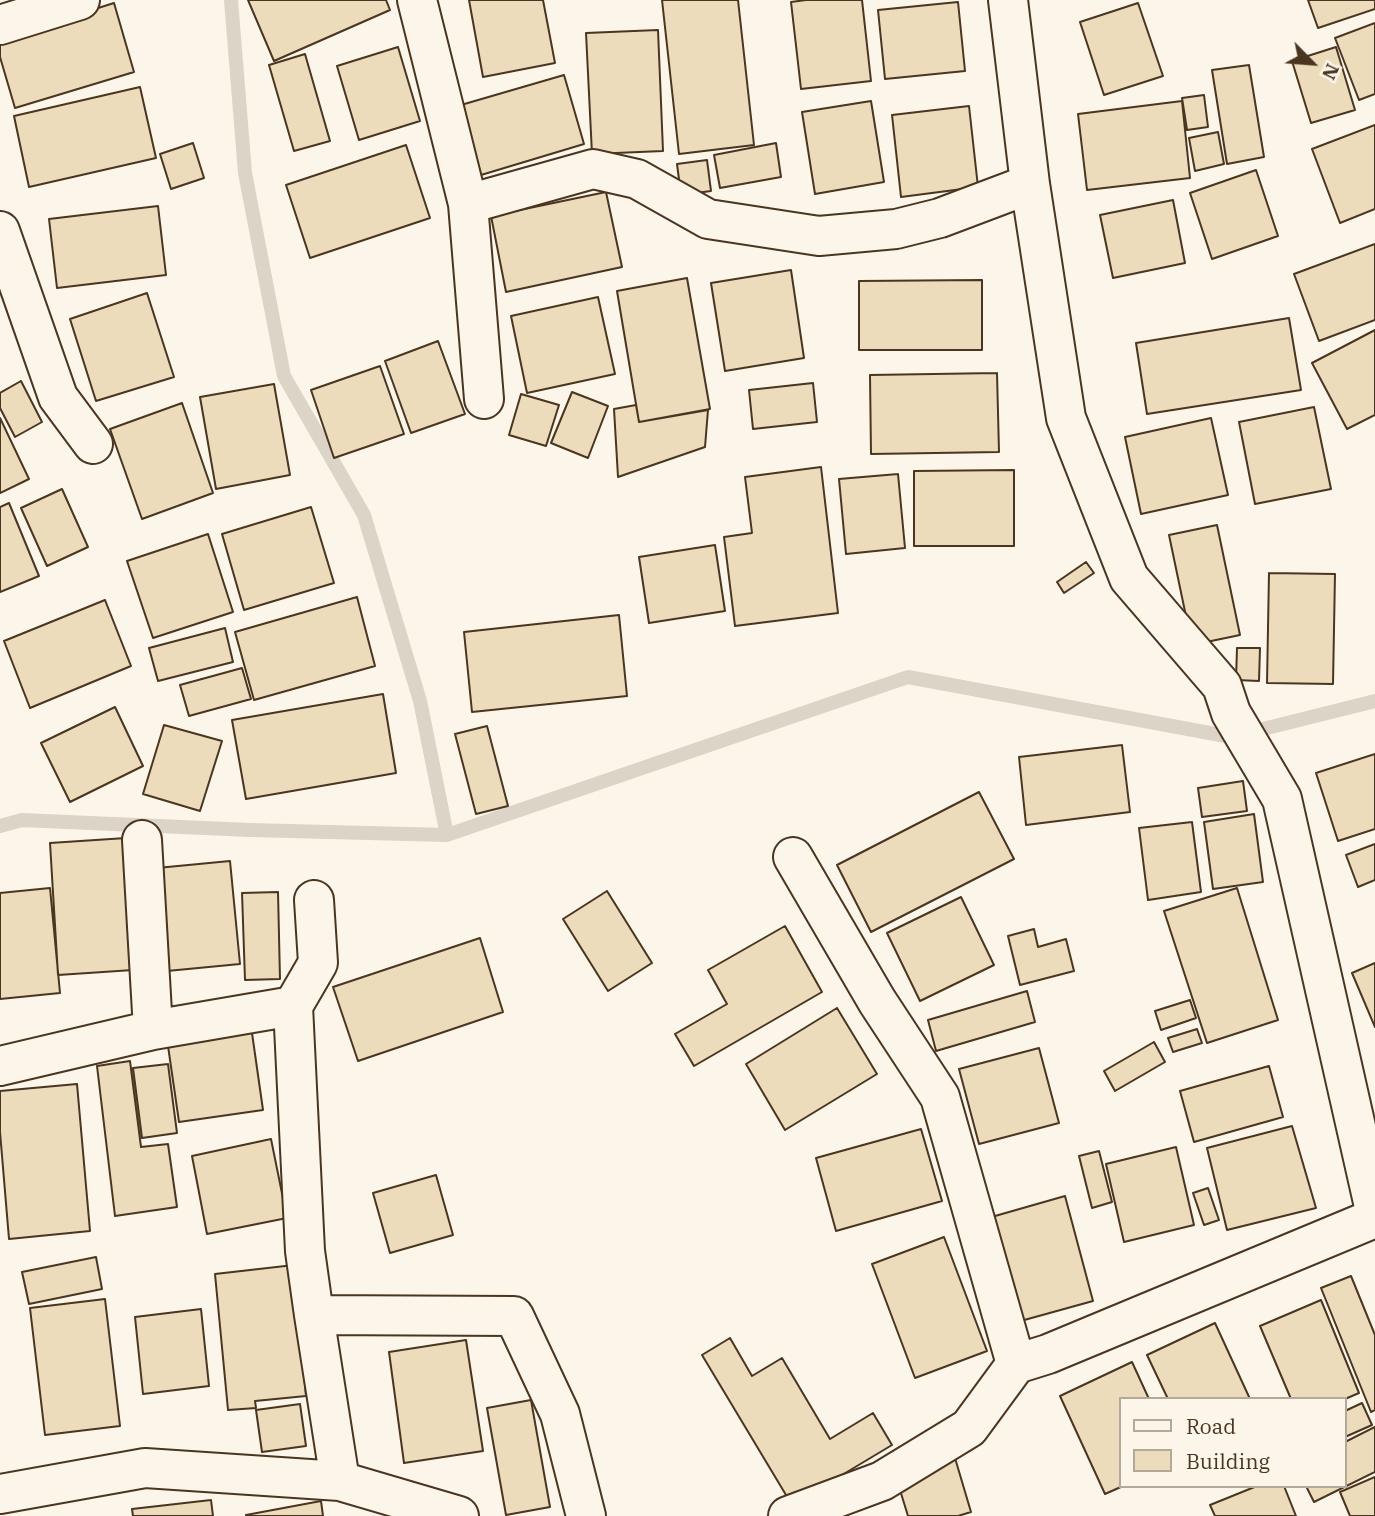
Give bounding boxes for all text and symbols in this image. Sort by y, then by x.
north arrow [1277,28,1347,98]
text: N [1317,60,1345,84]
legend [1120,1397,1347,1488]
text: Road [1186,1412,1236,1440]
text: Building [1186,1447,1270,1475]

